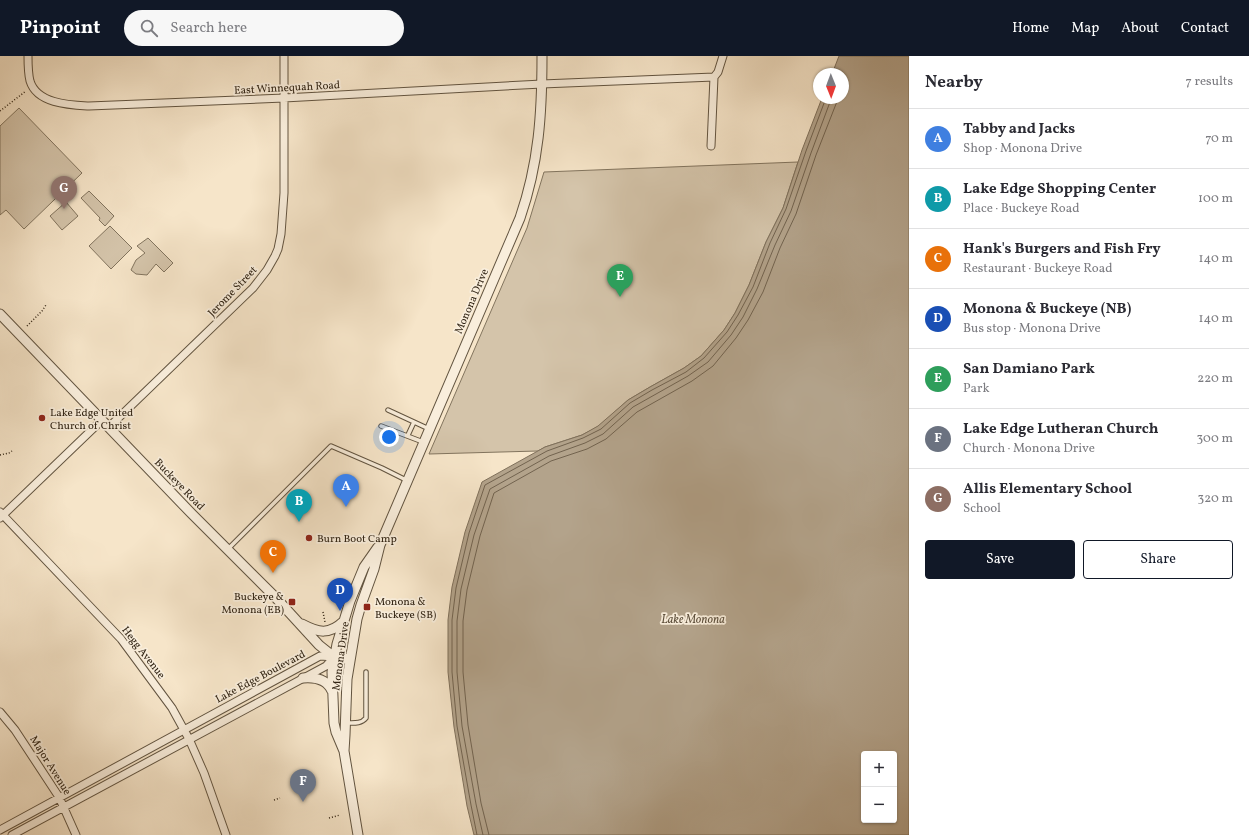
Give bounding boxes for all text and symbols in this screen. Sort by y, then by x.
search box [124,10,404,46]
text: Pinpoint [20,15,100,41]
icon: search [138,17,160,39]
text: Search here [170,18,247,39]
text: Home [1012,19,1049,38]
text: Map [1071,19,1099,38]
text: About [1121,19,1159,38]
text: Contact [1181,19,1229,38]
north arrow [813,68,849,104]
text: Nearby [925,71,983,94]
text: 7 results [1186,73,1233,91]
street label: East Winnequah Road [234,78,340,99]
text: Tabby and Jacks [963,119,1075,140]
text: A [933,130,943,148]
text: 70 m [1205,130,1233,148]
text: Shop · Monona Drive [963,140,1082,158]
pin: G [51,176,77,209]
text: Lake Edge Shopping Center [963,179,1156,200]
text: B [934,190,942,208]
text: 100 m [1198,190,1233,208]
text: Place · Buckeye Road [963,200,1080,218]
text: Hank's Burgers and Fish Fry [963,239,1161,260]
text: C [934,250,942,268]
text: 140 m [1199,250,1233,268]
text: Restaurant · Buckeye Road [963,260,1113,278]
street label: Jerome Street [205,263,261,321]
pin: E [607,264,633,297]
street label: Monona Drive [452,267,493,336]
text: Monona & Buckeye (NB) [963,299,1131,320]
text: D [933,310,943,328]
text: 140 m [1199,310,1233,328]
text: Bus stop · Monona Drive [963,320,1101,338]
text: San Damiano Park [963,359,1095,380]
text: E [934,370,942,388]
text: 220 m [1197,370,1233,388]
text: Park [963,380,990,398]
place label: Lake Edge United Church of Christ [50,406,133,434]
marker: Lake Edge United Church of Christ [37,413,47,423]
text: Lake Edge Lutheran Church [963,419,1158,440]
your location [379,427,399,447]
text: F [934,430,942,448]
text: 300 m [1197,430,1233,448]
text: Church · Monona Drive [963,440,1095,458]
street label: Buckeye Road [150,456,207,514]
pin: A [333,474,359,507]
text: Allis Elementary School [963,479,1132,500]
pin: B [286,489,312,522]
text: G [933,490,943,508]
text: 320 m [1198,490,1233,508]
text: School [963,500,1001,518]
place label: Burn Boot Camp [317,532,397,547]
marker: Burn Boot Camp [304,533,314,543]
pin: C [260,540,286,573]
button: Save [925,540,1075,579]
button: Share [1083,540,1233,579]
pin: D [327,578,353,611]
place label: Buckeye & Monona (EB) [222,590,284,618]
place label: Monona & Buckeye (SB) [375,595,436,623]
marker: Buckeye & Monona (EB) [287,597,297,607]
marker: Monona & Buckeye (SB) [362,602,372,612]
water label: Lake Monona [661,612,725,628]
street label: Monona Drive [329,621,354,692]
street label: Hegg Avenue [118,624,168,682]
street label: Lake Edge Boulevard [213,647,308,707]
street label: Major Avenue [25,733,74,798]
map controls [861,751,897,823]
button: + [861,751,897,787]
pin: F [290,769,316,802]
button: − [861,787,897,823]

